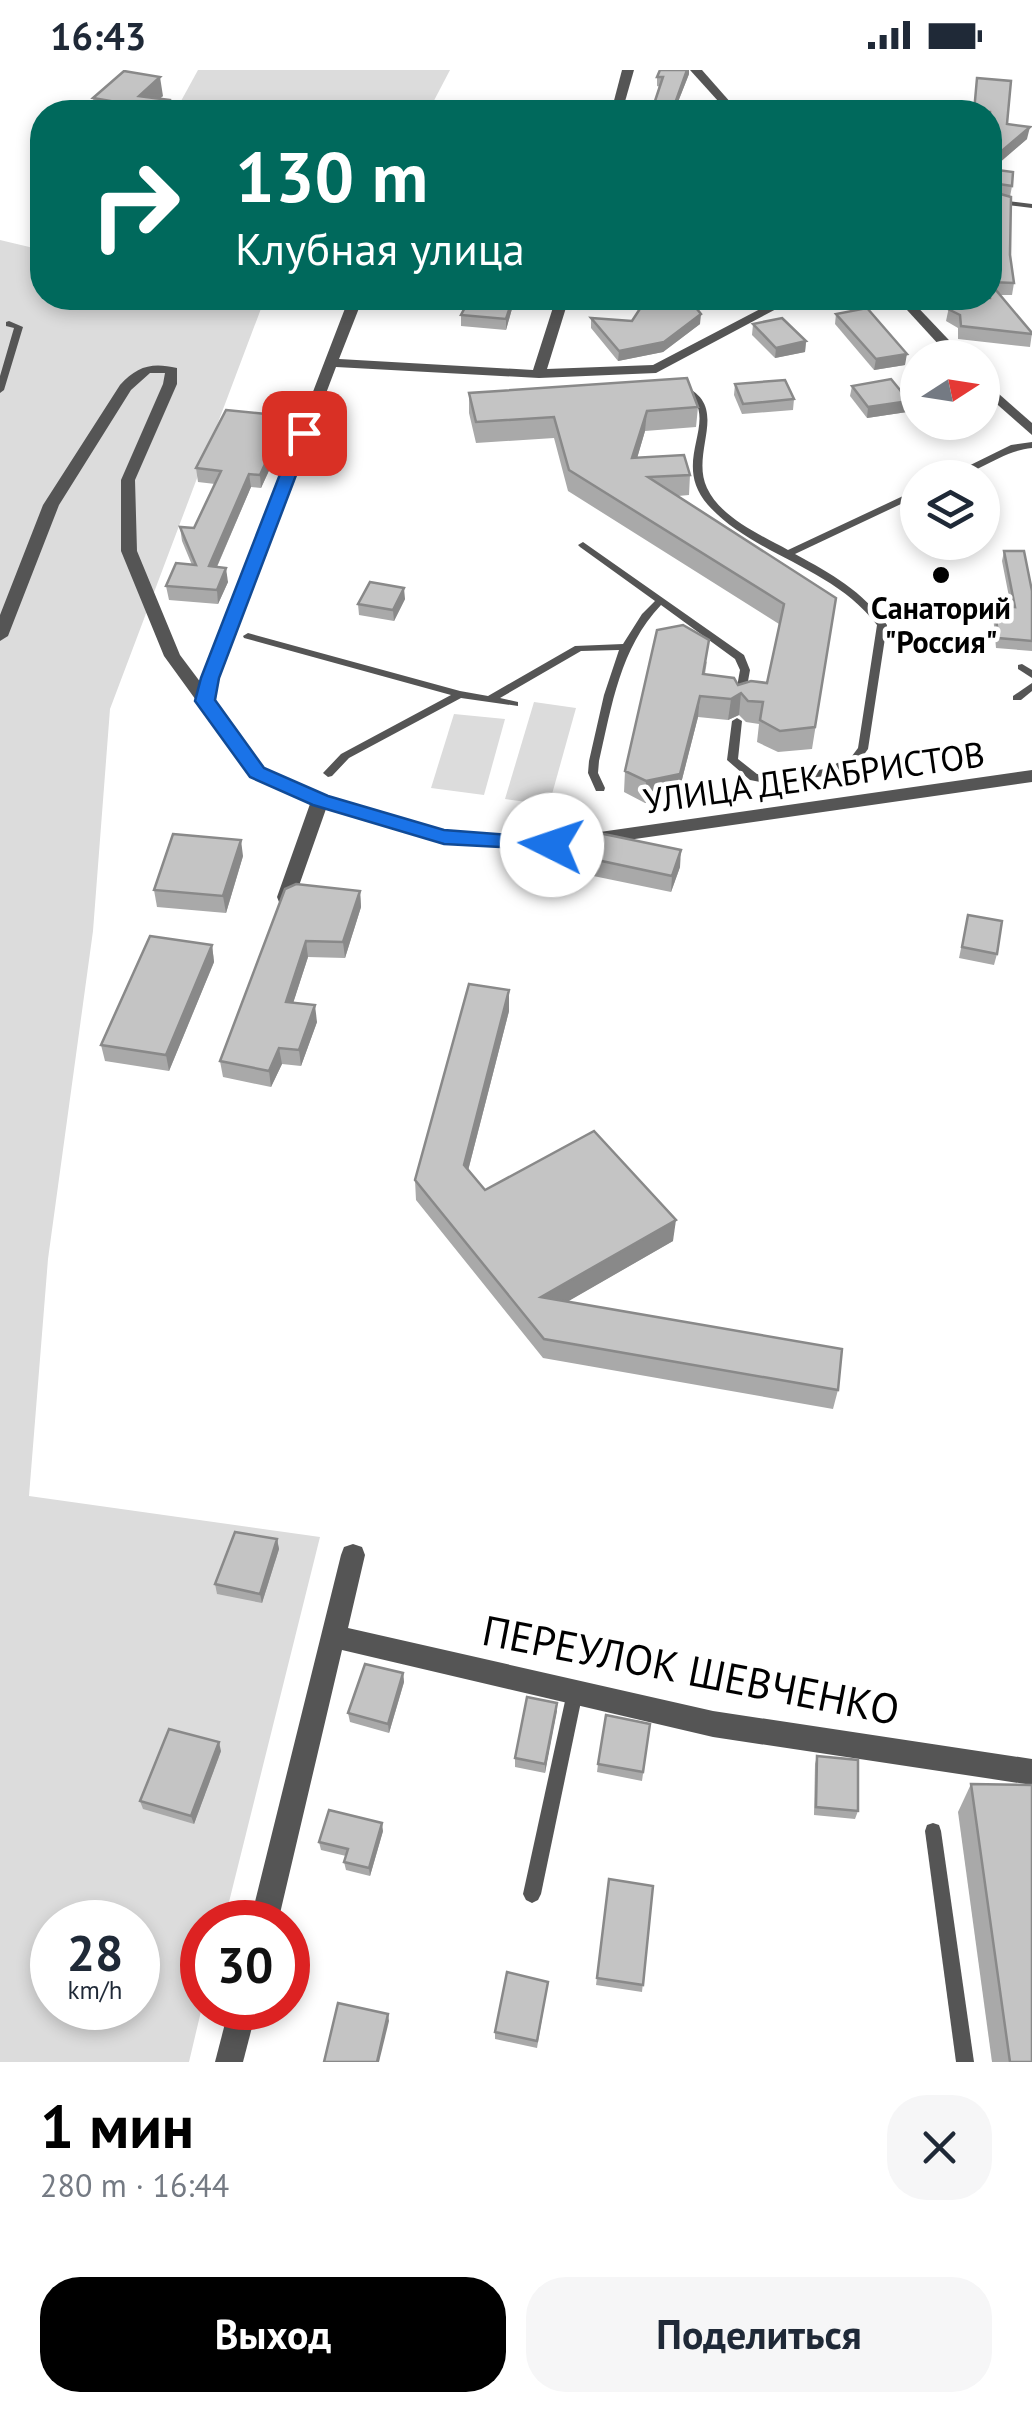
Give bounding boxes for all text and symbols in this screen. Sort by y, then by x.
text: 16:43 [50,11,146,60]
text: 130 m [235,131,428,221]
icon: right [70,140,200,270]
text: Клубная улица [235,219,525,277]
north arrow [900,340,1000,440]
map controls [900,340,1000,560]
pin [262,391,347,476]
icon: arrive [277,406,332,461]
button: layers [900,460,1000,560]
marker: Санаторий "Россия" [930,564,952,586]
place label: Санаторий "Россия" [871,588,1011,661]
street label: УЛИЦА ДЕКАБРИСТОВ [640,730,987,824]
position arrow [500,793,604,897]
street label: ПЕРЕУЛОК ШЕВЧЕНКО [478,1602,904,1737]
speed limit sign: 30 [180,1900,310,2030]
text: 28 [67,1920,123,1985]
text: km/h [68,1974,122,2006]
text: 1 мин [40,2087,194,2165]
button: close [887,2095,992,2200]
text: 280 m · 16:44 [40,2164,229,2206]
button: Выход [40,2277,506,2392]
button: Поделиться [526,2277,992,2392]

